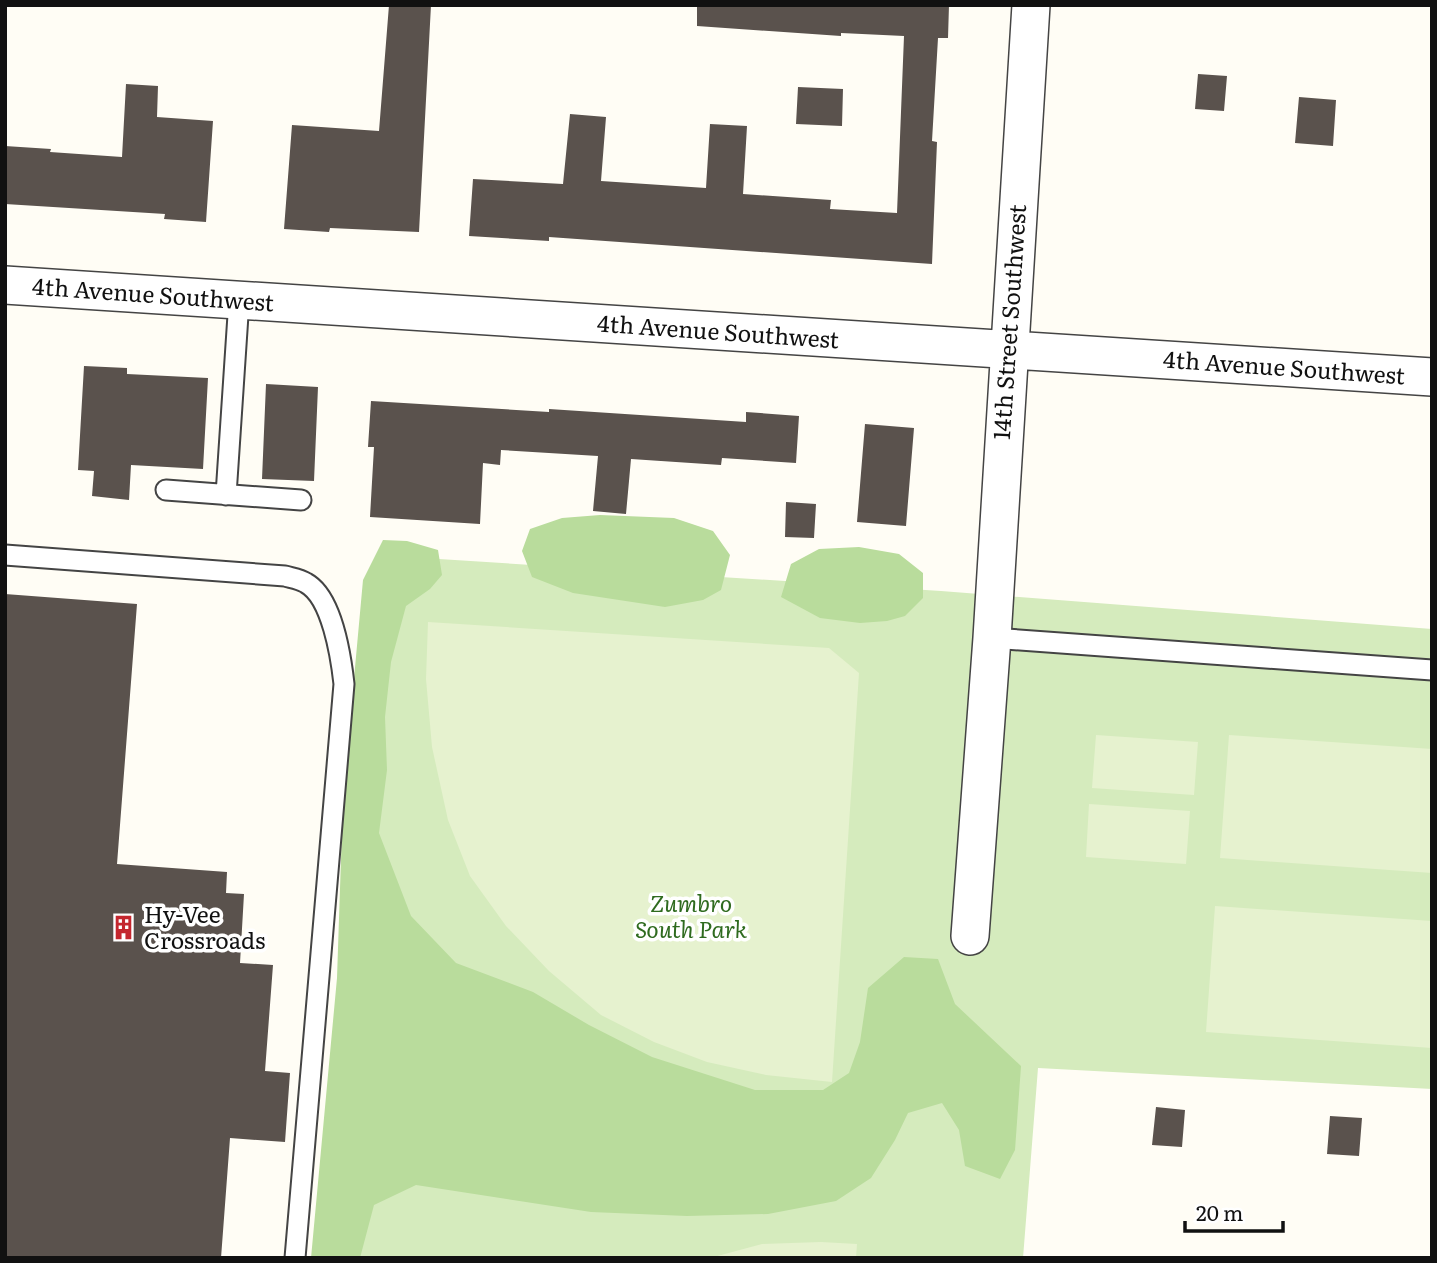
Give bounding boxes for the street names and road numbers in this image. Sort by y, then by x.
street label: 14th Street Southwest [983,202,1033,441]
street label: 4th Avenue Southwest [31,268,276,318]
street label: 4th Avenue Southwest [596,305,841,355]
street label: 4th Avenue Southwest [1162,341,1407,391]

